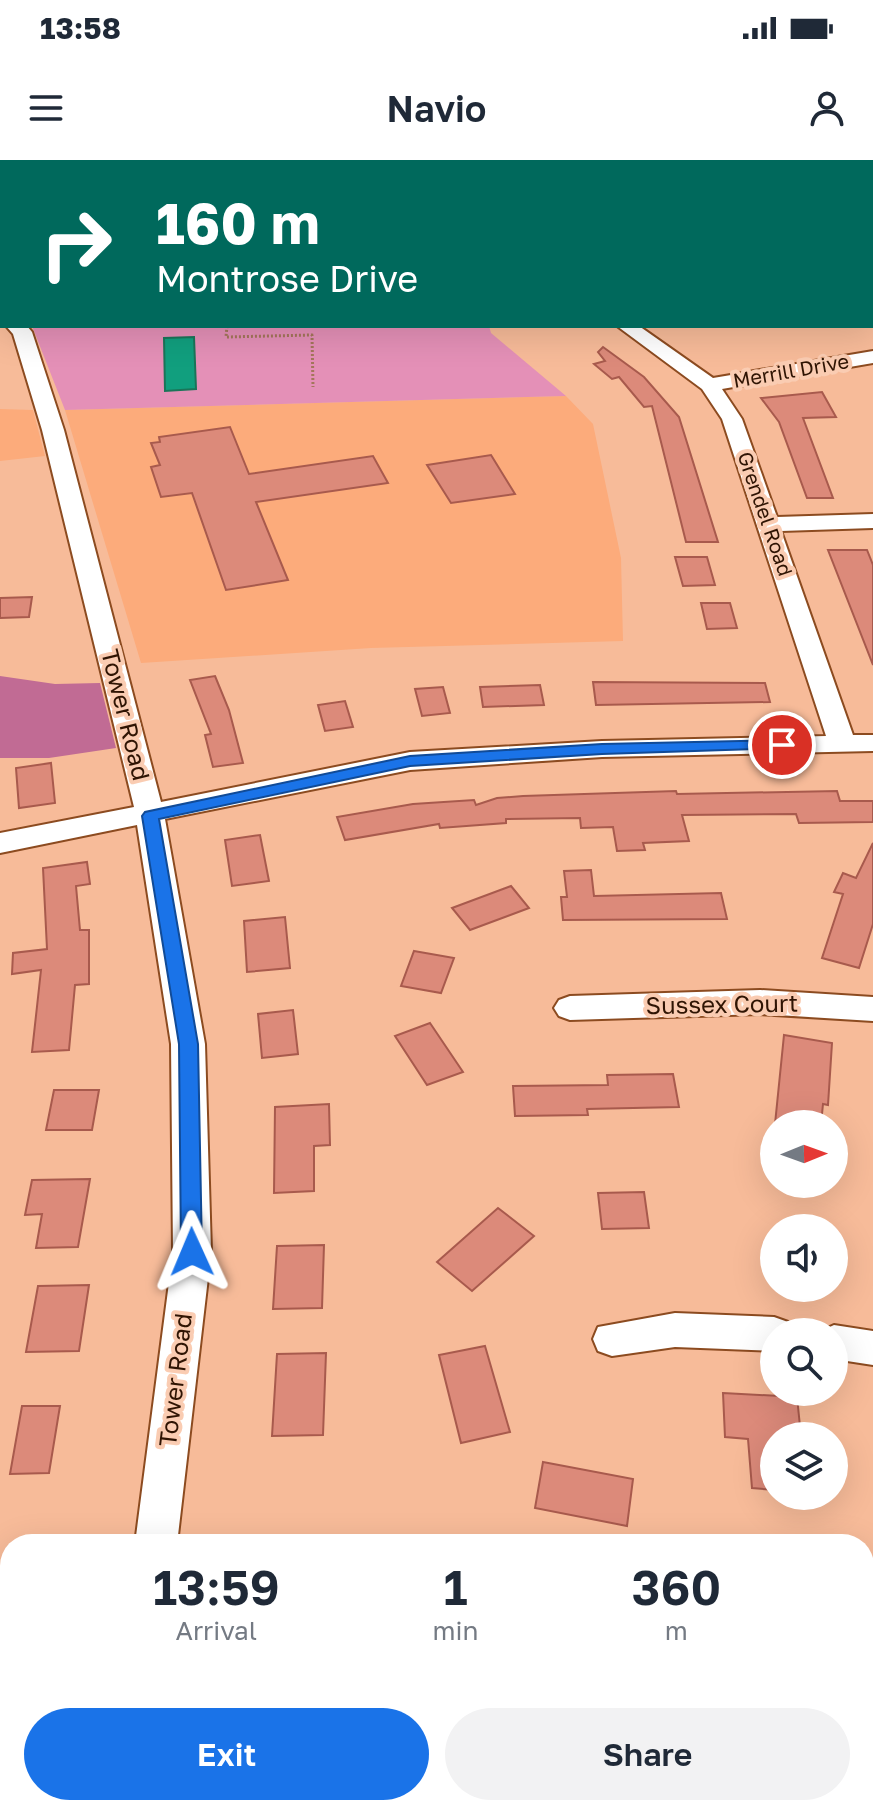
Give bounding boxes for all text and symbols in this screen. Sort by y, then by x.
text: 13:58 [40,10,121,46]
icon: menu [24,86,68,130]
icon: person [805,86,849,130]
text: Navio [387,87,486,130]
text: 160 m [156,189,320,256]
icon: right [24,192,128,296]
text: Montrose Drive [156,257,418,300]
street label: Merrill Drive [731,348,851,392]
street label: Grendel Road [733,448,798,579]
street label: Tower Road [96,646,157,783]
pin [748,711,816,779]
icon: arrive [760,723,804,767]
street label: Sussex Court [645,988,799,1019]
north arrow [760,1110,848,1198]
map controls [760,1110,848,1510]
position arrow [150,1210,234,1294]
button: sound [760,1214,848,1302]
street label: Tower Road [152,1311,197,1448]
button: search [760,1318,848,1406]
button: layers [760,1422,848,1510]
text: 13:59 [153,1558,280,1616]
text: 1 [443,1558,468,1616]
text: 360 [631,1558,721,1616]
text: Arrival [176,1615,257,1646]
text: min [433,1615,479,1646]
text: m [665,1615,688,1646]
button: Exit [24,1708,429,1800]
button: Share [445,1708,850,1800]

